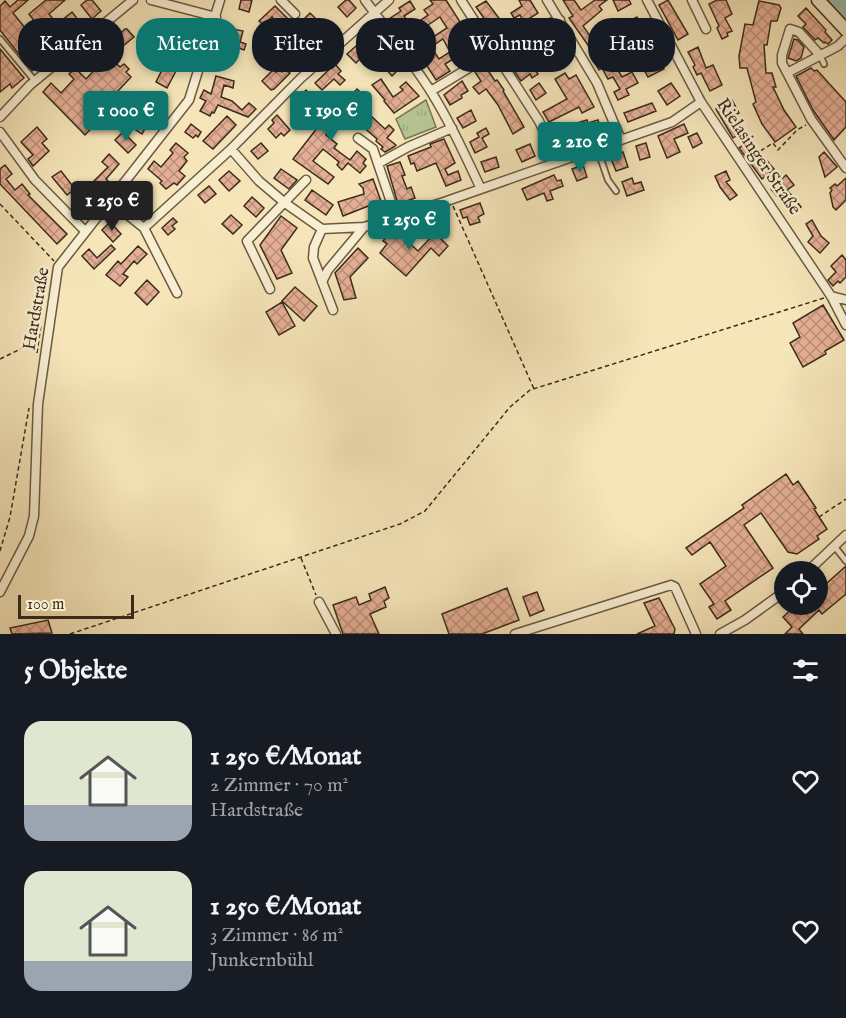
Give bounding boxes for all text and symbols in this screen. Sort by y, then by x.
chip: Kaufen [18,18,124,72]
chip: Mieten [136,18,240,72]
chip: Filter [252,18,344,72]
chip: Neu [356,18,436,72]
chip: Wohnung [448,18,576,72]
chip: Haus [588,18,675,72]
pin: 1 000 € [71,91,181,142]
pin: 1 190 € [276,91,386,142]
street label: Rielasinger Straße [710,94,806,220]
text: 1 000 € [97,98,155,123]
text: 1 190 € [304,98,358,123]
pin: 2 210 € [525,122,635,173]
text: 2 210 € [552,129,608,154]
pin: 1 250 € [57,181,167,232]
text: 1 250 € [85,188,139,213]
pin: 1 250 € [354,200,464,251]
text: 1 250 € [382,207,436,232]
street label: Hardstraße [18,266,56,352]
map controls [774,561,828,615]
button: locate [774,561,828,615]
scale bar [18,592,134,620]
text: 100 m [27,595,64,615]
text: 5 Objekte [24,654,127,687]
icon: filters [789,654,822,687]
text: 1 250 €/Monat [210,740,361,773]
icon: home [72,745,144,817]
icon: heart [789,765,822,798]
text: 2 Zimmer · 70 m² [210,773,348,798]
text: Hardstraße [210,798,303,823]
text: 1 250 €/Monat [210,890,361,923]
icon: home [72,895,144,967]
icon: heart [789,915,822,948]
text: 3 Zimmer · 86 m² [210,923,343,948]
text: Junkernbühl [210,948,313,973]

